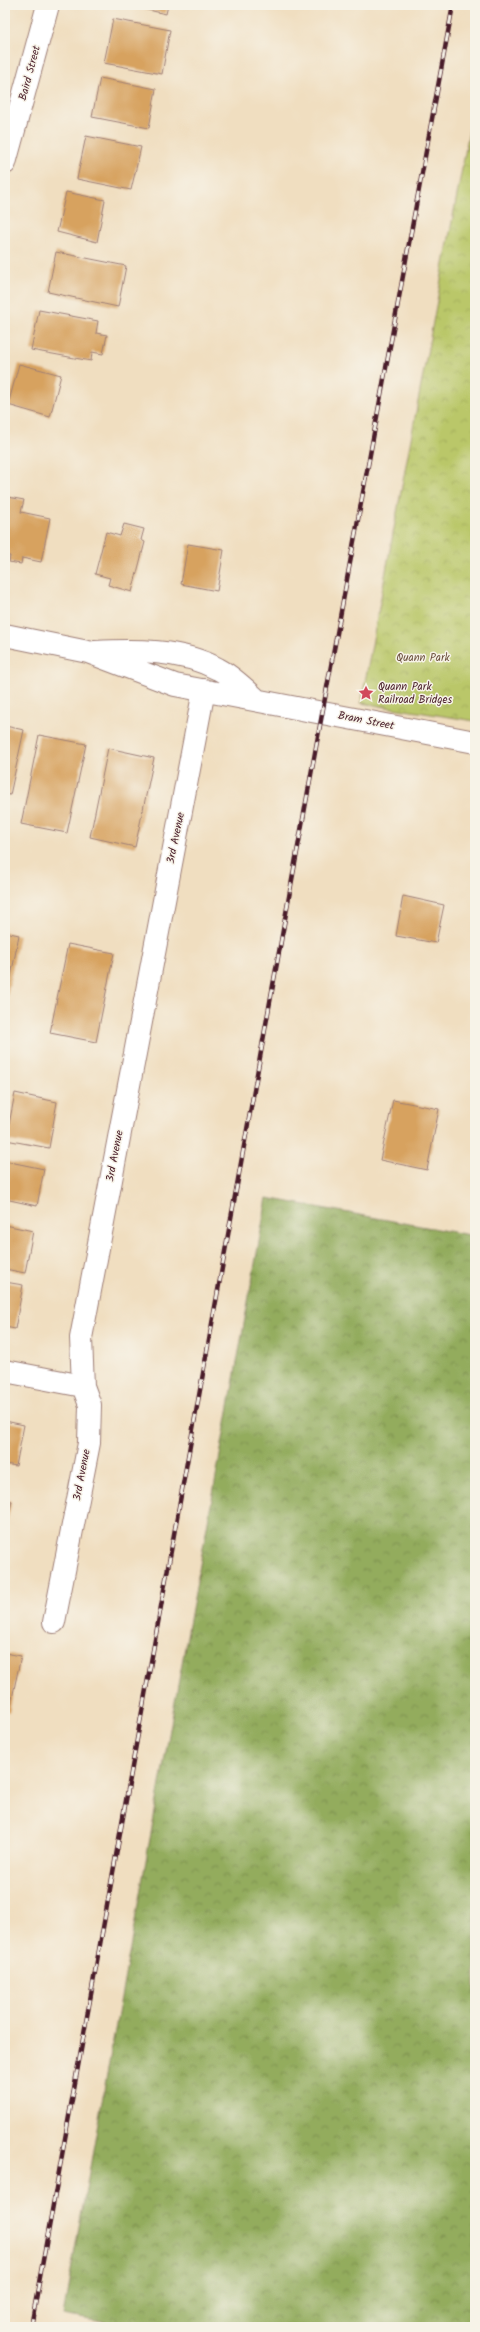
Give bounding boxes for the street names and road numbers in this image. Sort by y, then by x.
street label: Baird Street [14,43,46,102]
street label: Bram Street [336,707,396,735]
street label: 3rd Avenue [162,811,190,865]
street label: 3rd Avenue [101,1129,129,1183]
street label: 3rd Avenue [68,1448,96,1502]

